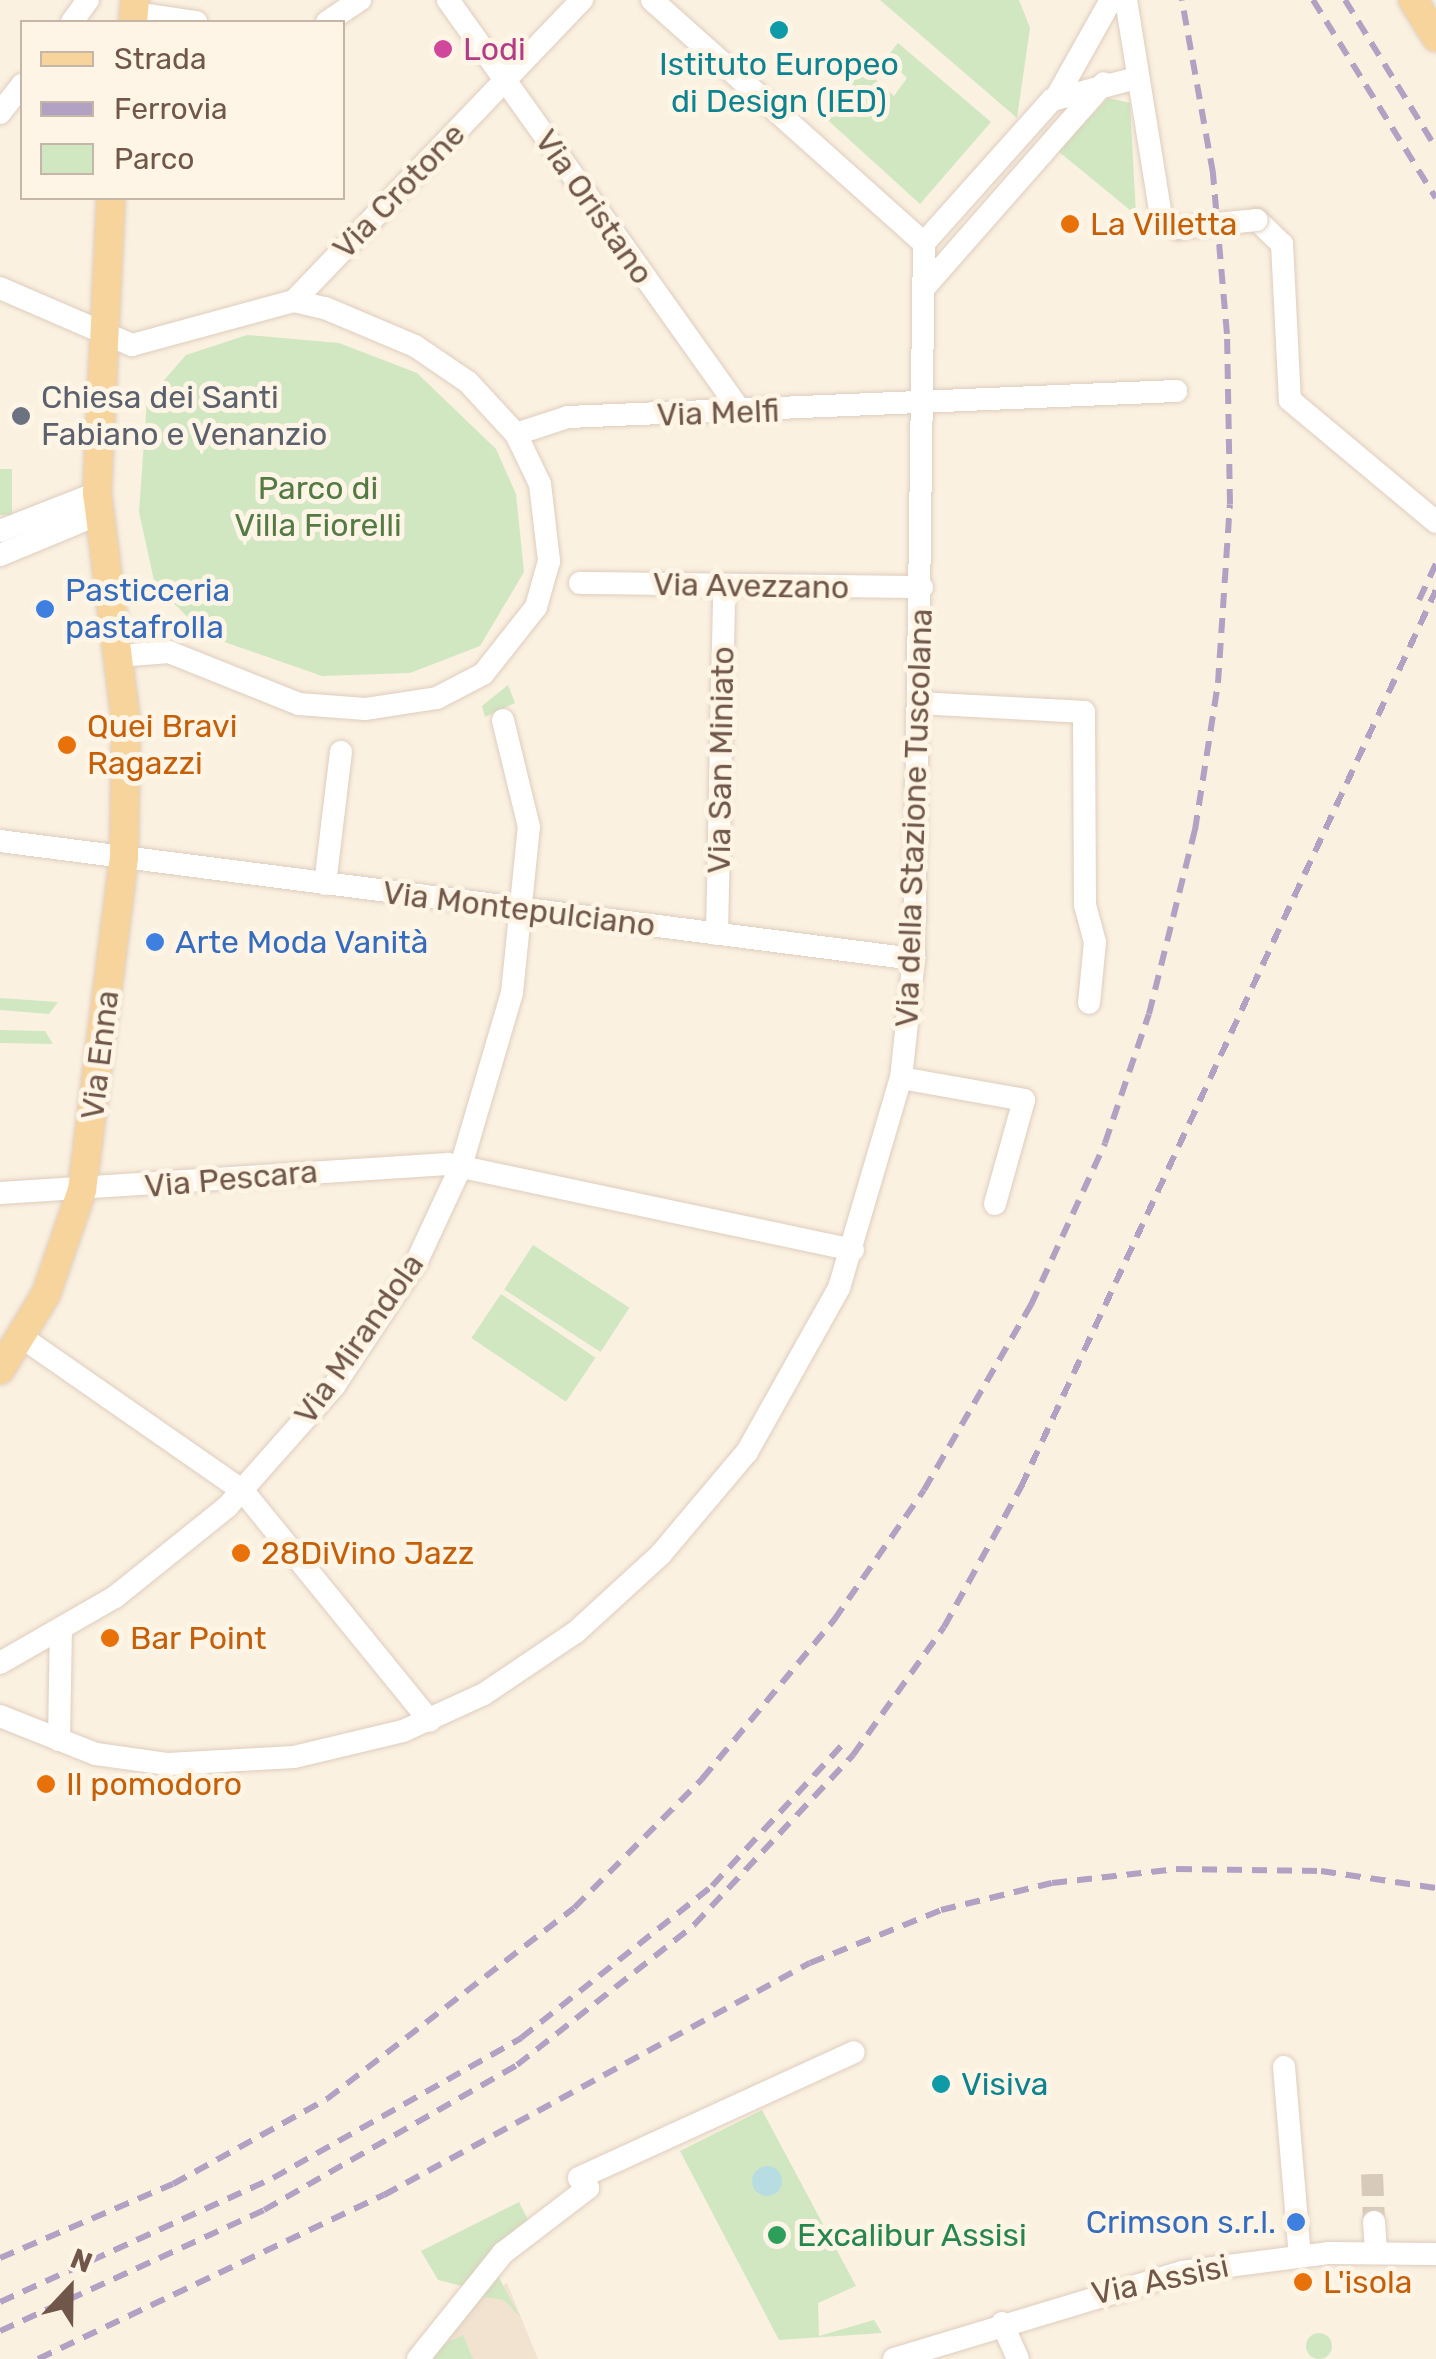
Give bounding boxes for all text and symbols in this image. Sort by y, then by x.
marker: Istituto Europeo di Design (IED) [768,19,790,41]
legend [20,20,345,200]
place label: Lodi [463,30,526,68]
marker: Lodi [432,38,454,60]
text: Strada [114,41,207,77]
place label: Istituto Europeo di Design (IED) [659,46,899,121]
text: Ferrovia [114,91,228,127]
street label: Via Crotone [325,115,473,267]
street label: Via Oristano [527,122,661,292]
text: Parco [114,141,194,177]
place label: La Villetta [1090,205,1238,243]
marker: La Villetta [1059,213,1081,235]
place label: Chiesa dei Santi Fabiano e Venanzio [41,379,328,454]
street label: Via Melfi [656,392,780,434]
marker: Chiesa dei Santi Fabiano e Venanzio [10,405,32,427]
park label: Parco di Villa Fiorelli [234,470,402,545]
street label: Via Avezzano [652,565,850,607]
place label: Pasticceria pastafrolla [65,572,230,647]
marker: Pasticceria pastafrolla [34,598,56,620]
street label: Via della Stazione Tuscolana [887,608,941,1028]
street label: Via San Miniato [700,646,742,874]
place label: Quei Bravi Ragazzi [87,708,238,783]
marker: Quei Bravi Ragazzi [56,734,78,756]
street label: Via Montepulciano [380,873,658,945]
place label: Arte Moda Vanità [175,923,429,961]
marker: Arte Moda Vanità [144,931,166,953]
street label: Via Enna [73,988,127,1122]
street label: Via Pescara [143,1152,319,1206]
street label: Via Mirandola [286,1246,432,1432]
place label: 28DiVino Jazz [261,1534,474,1572]
marker: 28DiVino Jazz [230,1542,252,1564]
place label: Bar Point [130,1619,267,1657]
marker: Bar Point [99,1627,121,1649]
place label: Il pomodoro [66,1765,242,1803]
marker: Il pomodoro [35,1773,57,1795]
place label: Visiva [961,2065,1048,2103]
marker: Visiva [930,2073,952,2095]
place label: Crimson s.r.l. [1086,2203,1276,2241]
marker: Crimson s.r.l. [1285,2211,1307,2233]
place label: Excalibur Assisi [797,2216,1028,2254]
marker: Excalibur Assisi [766,2224,788,2246]
north arrow [20,2239,120,2339]
text: N [66,2242,97,2280]
street label: Via Assisi [1088,2247,1232,2313]
place label: L'isola [1323,2263,1412,2301]
marker: L'isola [1292,2271,1314,2293]

